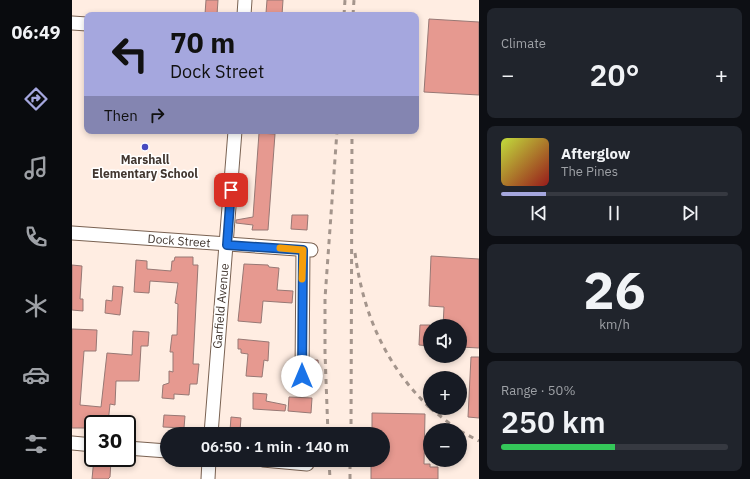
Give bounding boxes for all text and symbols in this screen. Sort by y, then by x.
text: 06:49 [11,21,61,44]
text: 70 m [170,24,235,61]
icon: left [104,28,156,80]
text: Climate [501,35,546,52]
text: 20° [589,55,640,94]
text: Dock Street [170,60,264,83]
text: − [501,60,514,89]
text: + [715,60,728,89]
icon: directions [22,85,50,113]
icon: right [146,104,168,126]
text: Then [104,106,138,125]
marker: Marshall Elementary School [140,142,150,152]
text: Afterglow [561,144,630,163]
place label: Marshall Elementary School [92,152,198,181]
icon: music [22,154,50,182]
text: The Pines [561,163,618,180]
pin [214,173,248,207]
icon: arrive [220,179,242,201]
icon: previous [528,202,550,224]
icon: pause [603,202,625,224]
icon: next [679,202,701,224]
icon: phone [22,223,50,251]
street label: Dock Street [147,231,211,250]
text: 26 [583,256,646,323]
street label: Garfield Avenue [209,262,232,349]
icon: climate [22,292,50,320]
text: km/h [599,316,630,333]
map controls [423,319,467,467]
button: sound [423,319,467,363]
position arrow [281,355,323,397]
icon: car [22,361,50,389]
button: + [423,371,467,415]
text: Range · 50% [501,382,575,399]
text: 250 km [501,402,606,441]
speed limit sign: 30 [84,415,136,467]
button: − [423,423,467,467]
icon: filters [22,430,50,458]
text: 06:50 · 1 min · 140 m [201,437,349,456]

